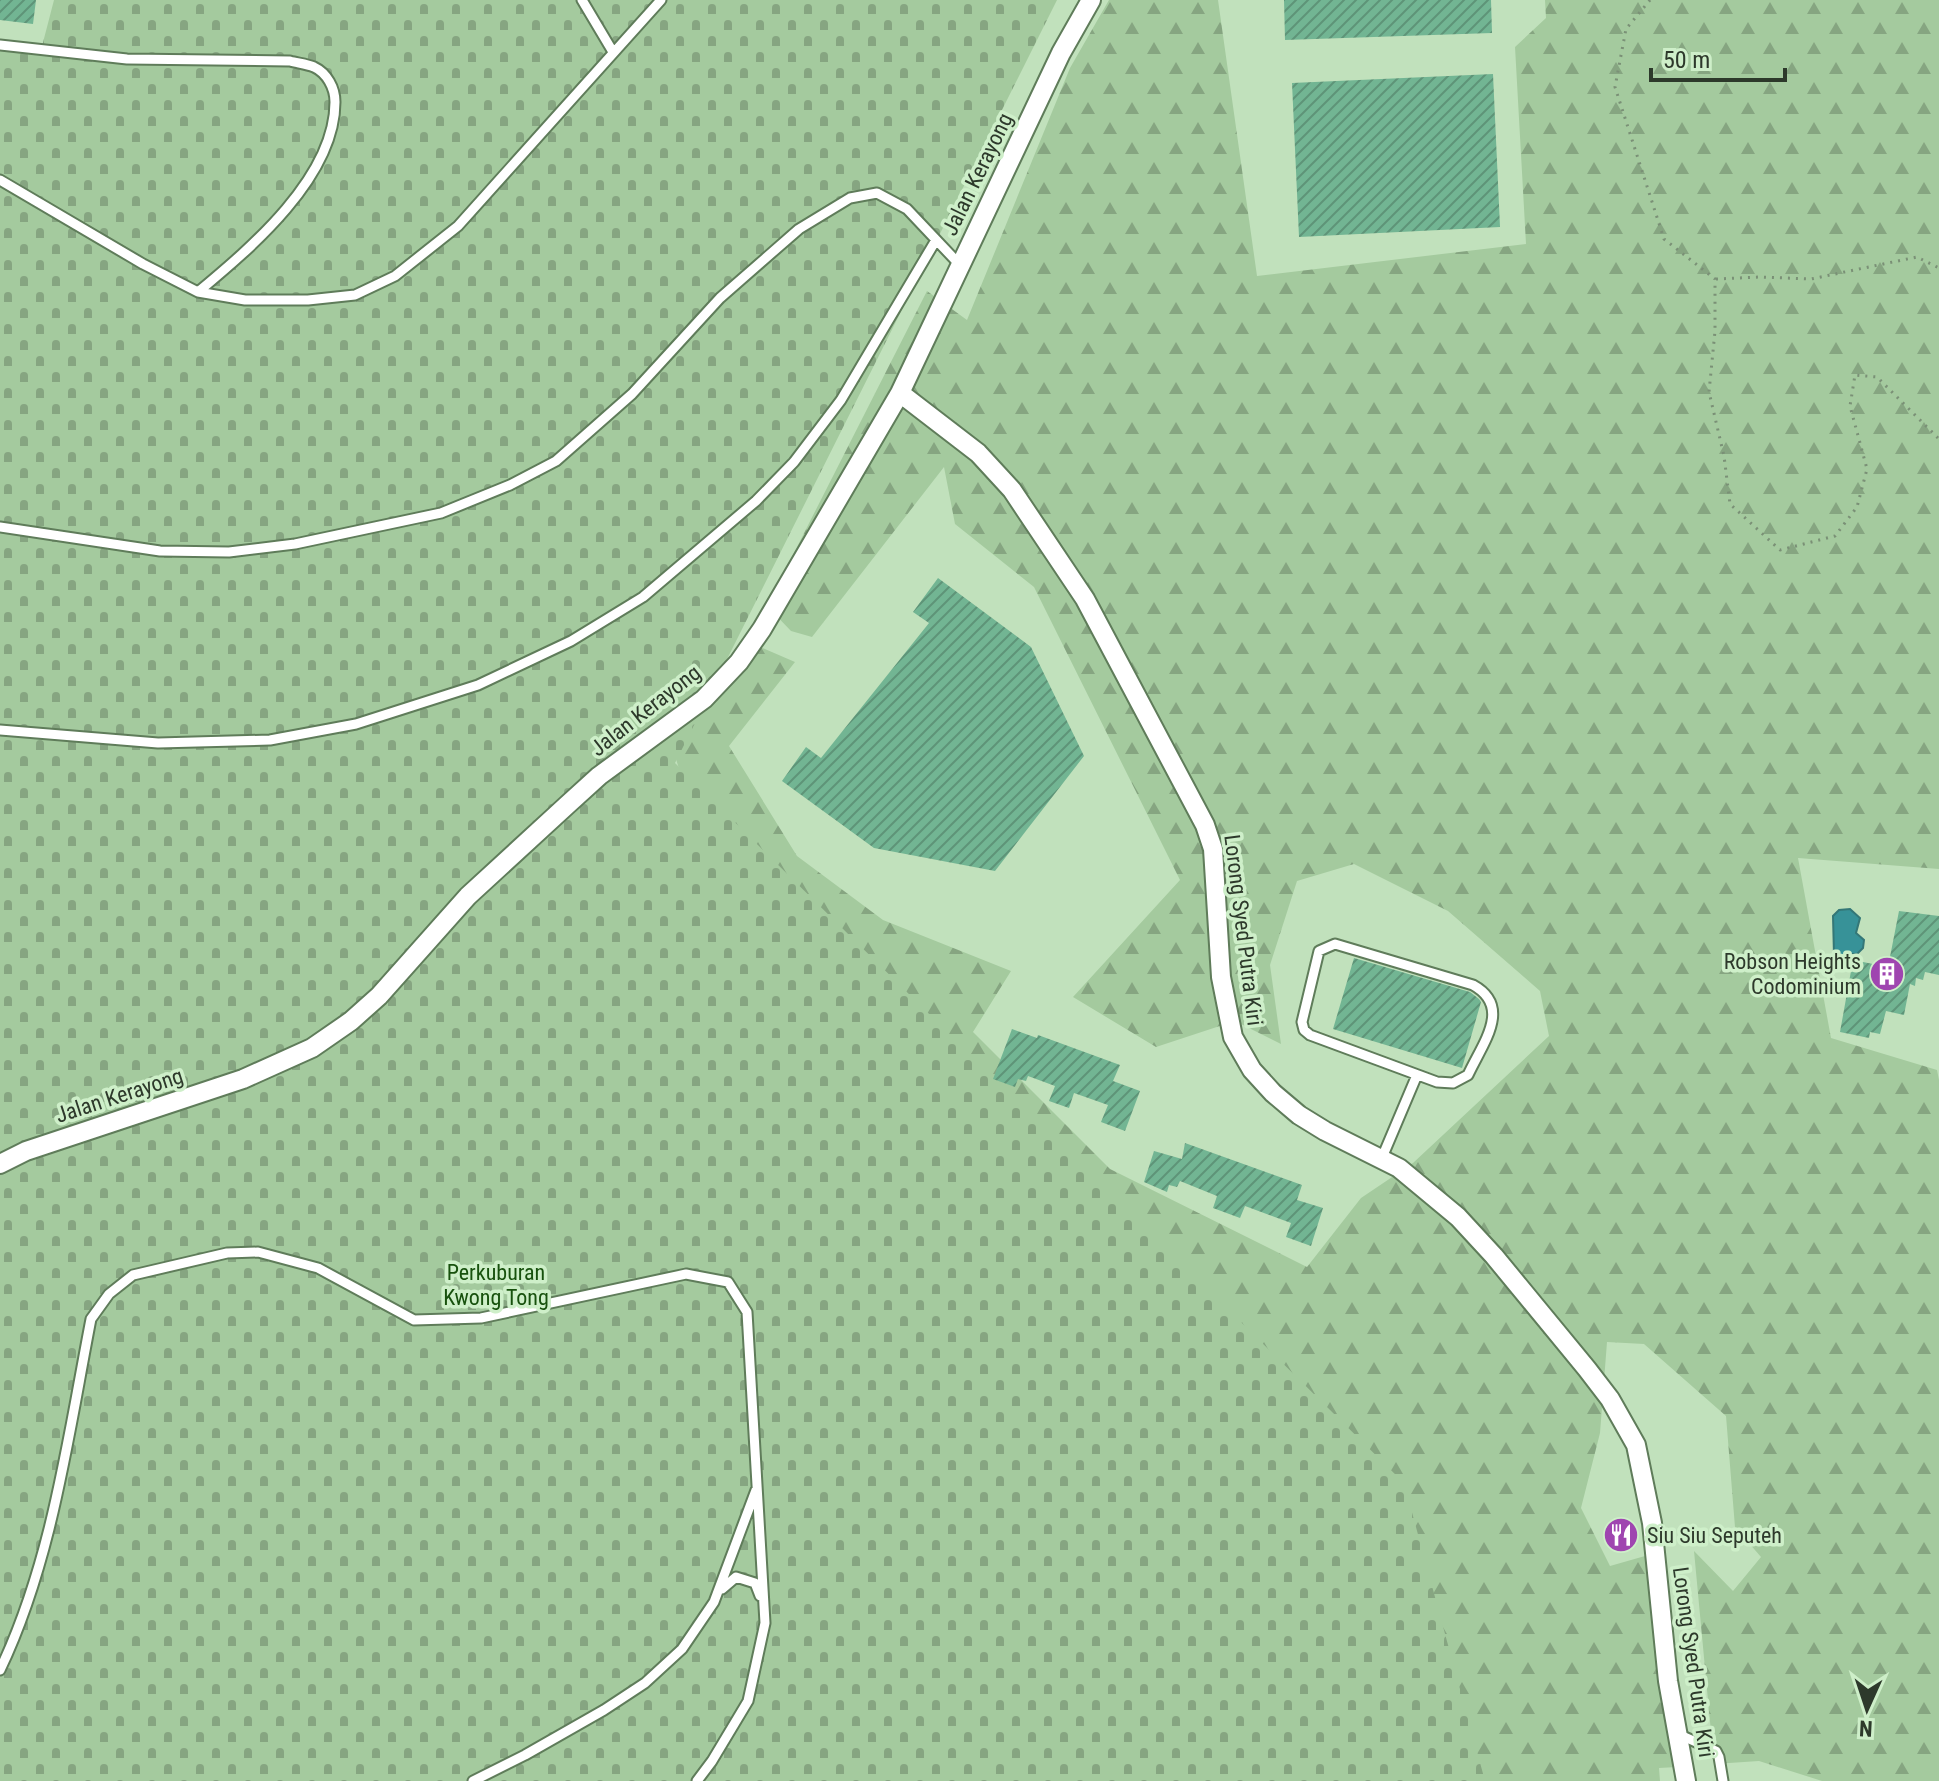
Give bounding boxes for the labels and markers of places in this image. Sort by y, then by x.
place label: Robson Heights Codominium [1724,949,1861,999]
building icon: Robson Heights Codominium [1868,955,1906,993]
restaurant icon: Siu Siu Seputeh [1602,1516,1640,1554]
place label: Siu Siu Seputeh [1647,1523,1782,1548]

